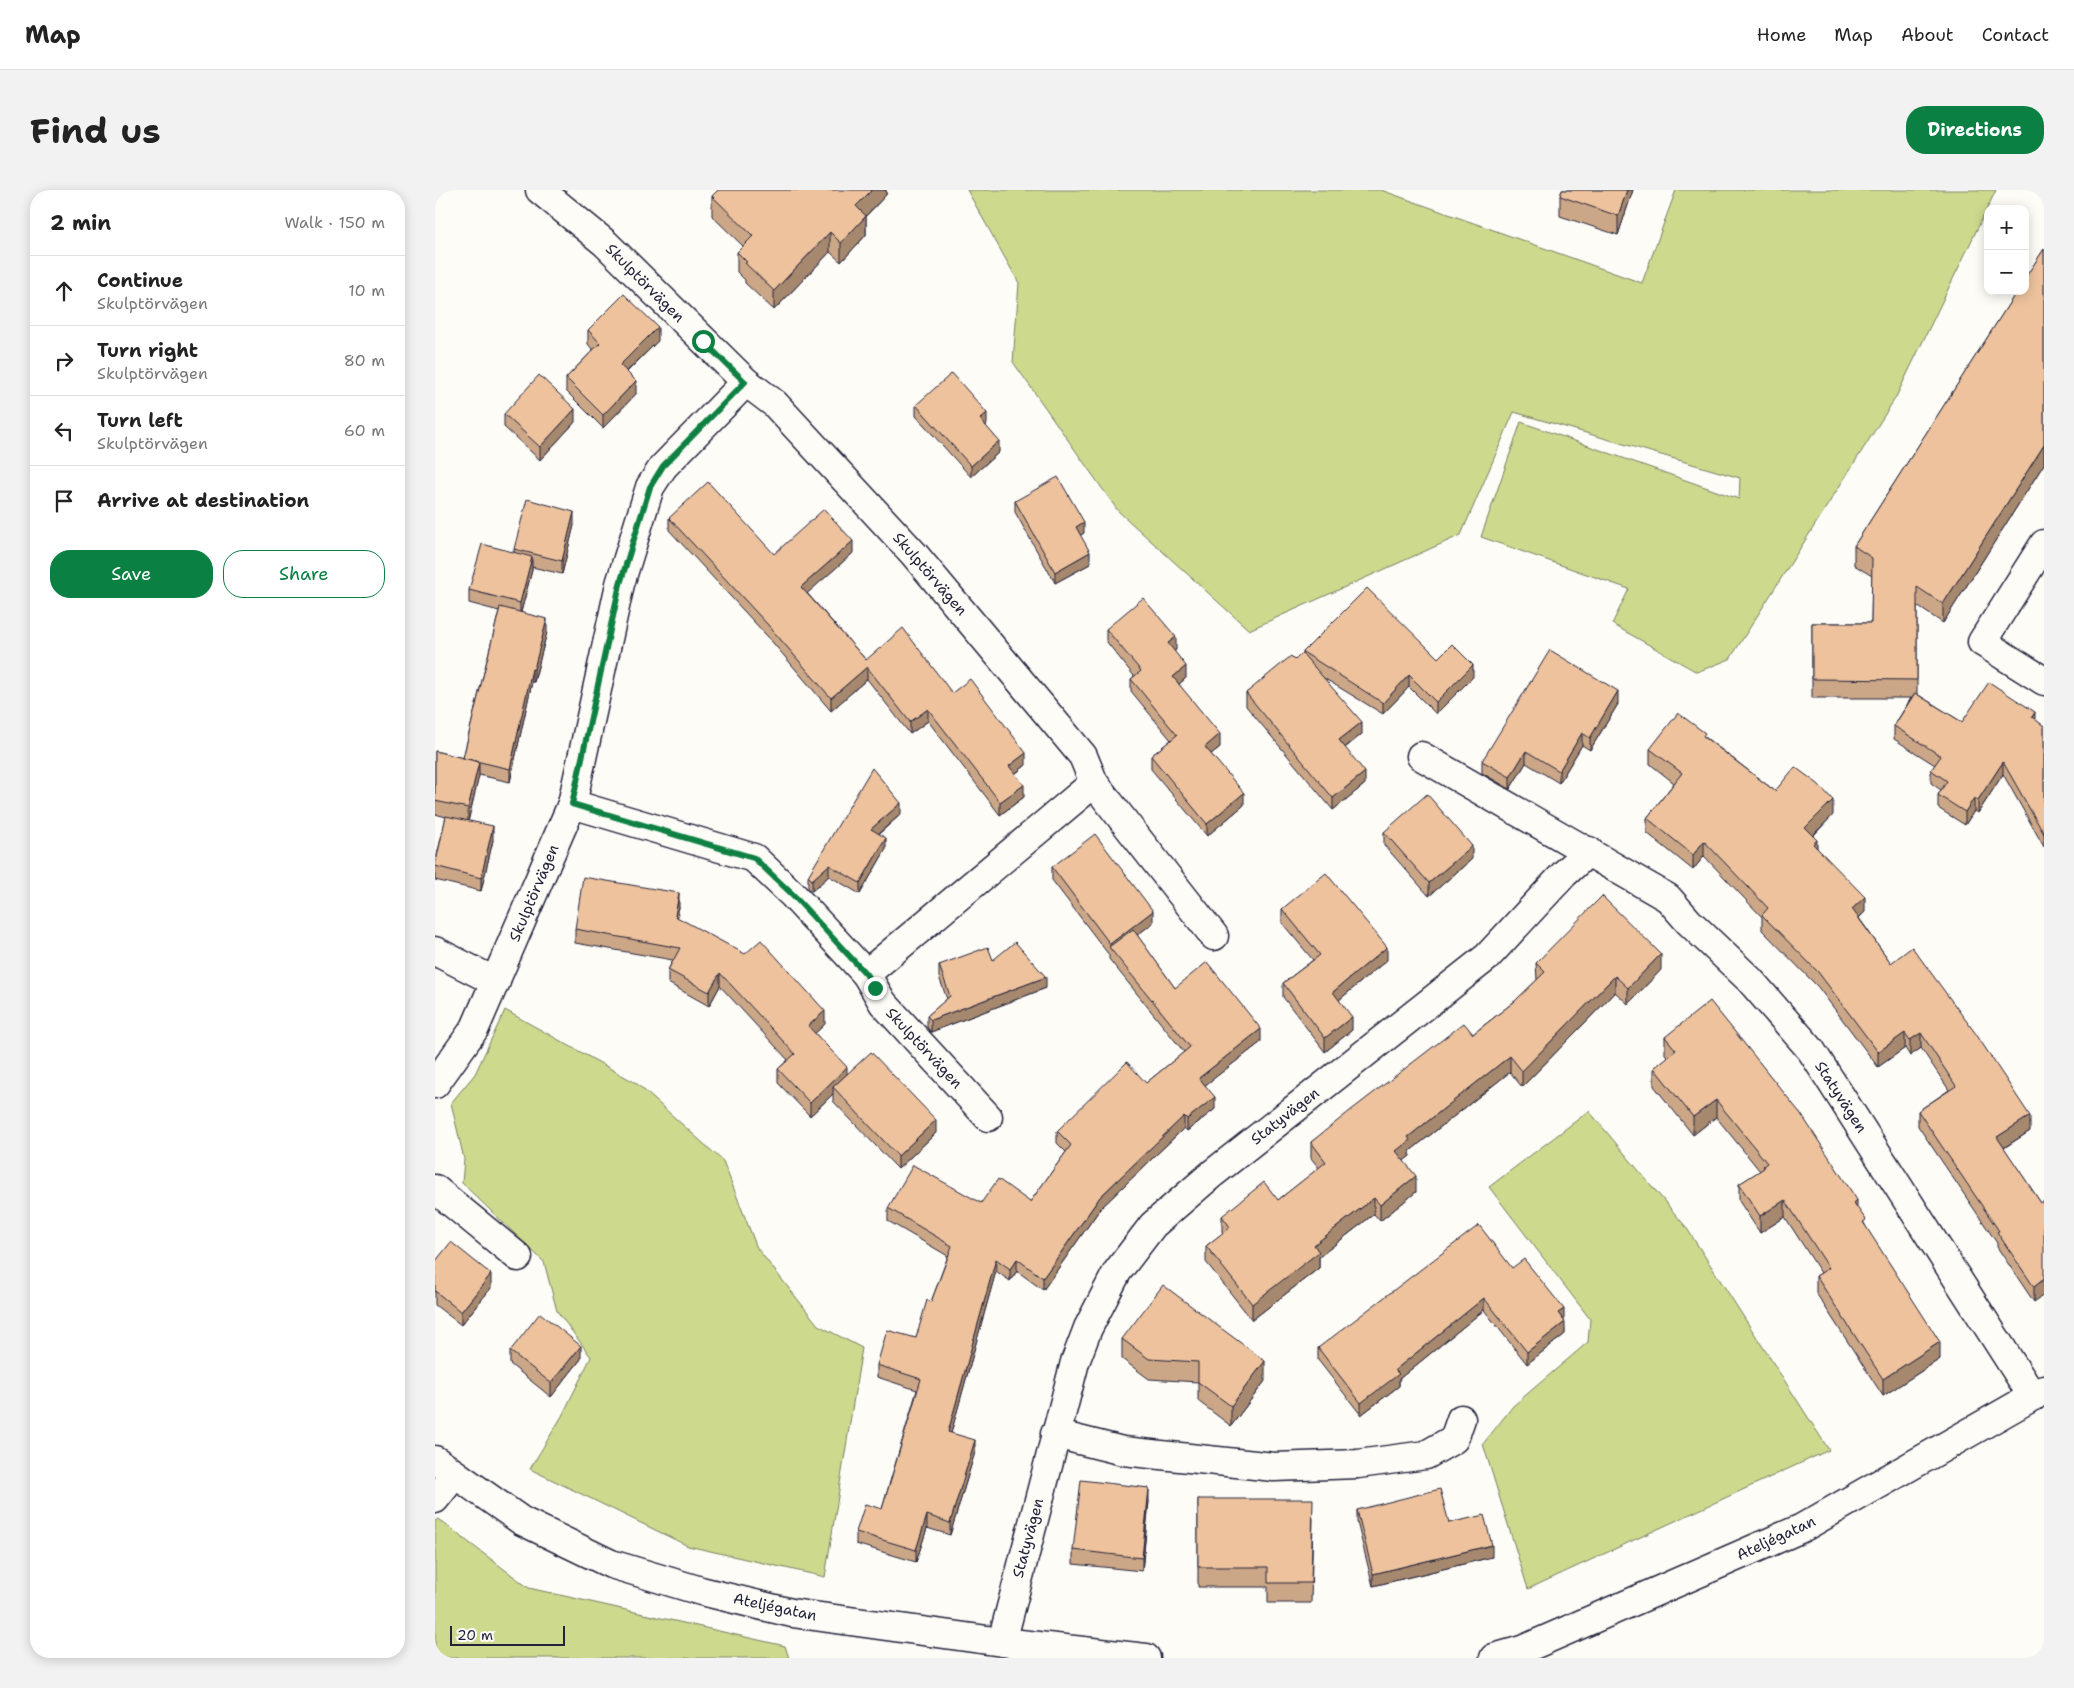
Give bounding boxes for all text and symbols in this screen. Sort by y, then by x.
text: Map [25,19,81,51]
text: Home [1757,23,1806,47]
text: Map [1834,23,1873,47]
text: About [1901,23,1954,47]
text: Contact [1982,23,2049,47]
button: Directions [1906,106,2044,154]
text: Find us [30,107,161,154]
map controls [1984,205,2029,295]
button: + [1984,205,2029,250]
text: 2 min [50,209,111,237]
text: Walk · 150 m [284,212,385,233]
street label: Skulptörvägen [601,239,689,327]
button: − [1984,250,2029,295]
text: Continue [97,268,183,293]
icon: ahead [50,277,78,305]
text: 10 m [348,280,385,301]
text: Skulptörvägen [97,293,208,314]
route start [692,330,715,353]
text: Turn right [97,338,198,363]
icon: right [50,347,78,375]
text: 80 m [344,350,385,371]
text: Skulptörvägen [97,363,208,384]
text: Turn left [97,408,183,433]
icon: left [50,417,78,445]
text: 60 m [344,420,385,441]
text: Skulptörvägen [97,433,208,454]
icon: arrive [50,487,78,515]
text: Arrive at destination [97,488,309,513]
street label: Skulptörvägen [888,528,972,620]
button: Save [50,550,213,598]
button: Share [223,550,385,598]
street label: Skulptörvägen [505,841,563,945]
route end [864,977,887,1000]
street label: Skulptörvägen [881,1003,967,1093]
street label: Statyvägen [1810,1057,1872,1137]
street label: Statyvägen [1247,1083,1323,1149]
street label: Statyvägen [1008,1496,1048,1580]
street label: Ateljégatan [1733,1511,1819,1565]
street label: Ateljégatan [731,1588,819,1626]
scale bar [450,1623,565,1646]
text: 20 m [457,1626,493,1644]

